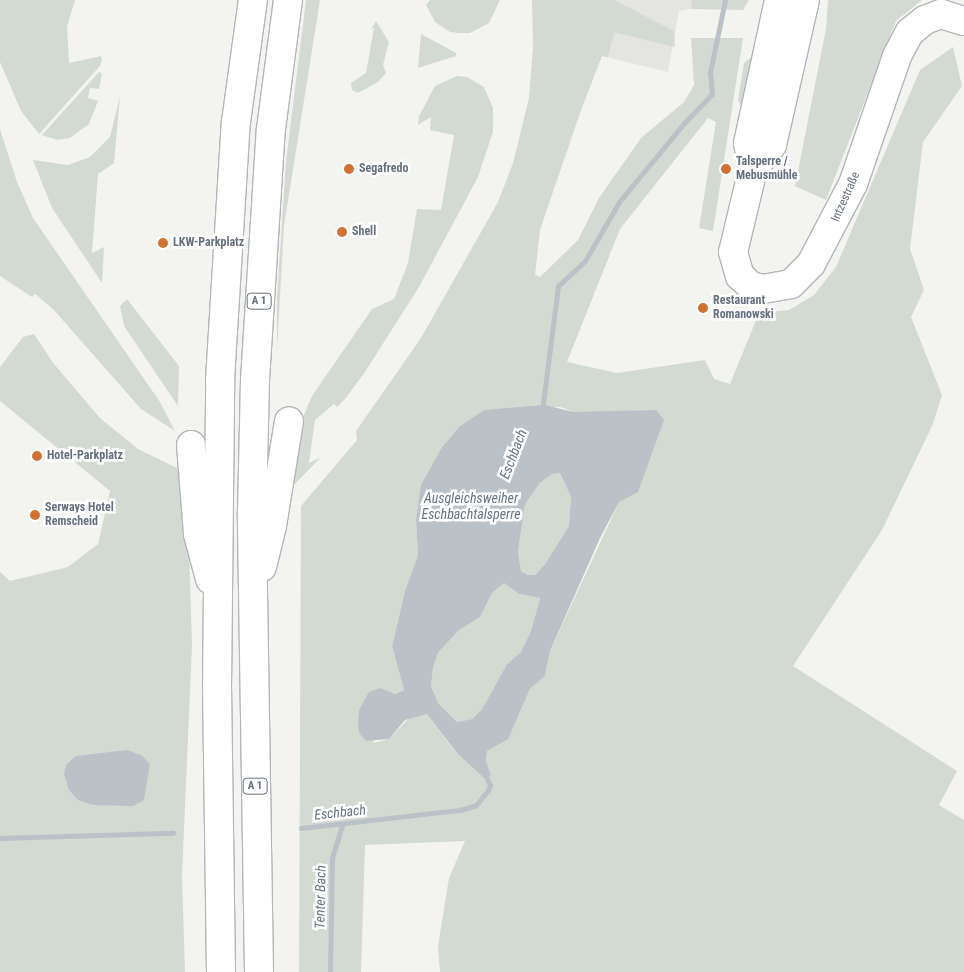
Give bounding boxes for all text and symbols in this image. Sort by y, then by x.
place label: Talsperre / Mebusmühle [736,155,798,183]
place label: Segafredo [359,162,408,176]
marker: Segafredo [343,163,355,175]
marker: Talsperre / Mebusmühle [720,163,732,175]
street label: Intzestraße [829,170,863,224]
place label: Shell [352,225,376,239]
marker: Shell [336,226,348,238]
place label: LKW-Parkplatz [173,236,244,250]
marker: LKW-Parkplatz [157,237,169,249]
road number: A 1 [246,292,272,310]
place label: Restaurant Romanowski [713,294,774,322]
marker: Restaurant Romanowski [697,302,709,314]
water label: Eschbach [496,427,530,481]
place label: Hotel-Parkplatz [47,449,123,463]
marker: Hotel-Parkplatz [31,450,43,462]
water label: Ausgleichsweiher Eschbachtalsperre [421,490,521,522]
place label: Serways Hotel Remscheid [45,501,114,529]
marker: Serways Hotel Remscheid [29,509,41,521]
road number: A 1 [242,778,268,794]
water label: Eschbach [313,801,367,823]
water label: Tenter Bach [311,865,329,929]

